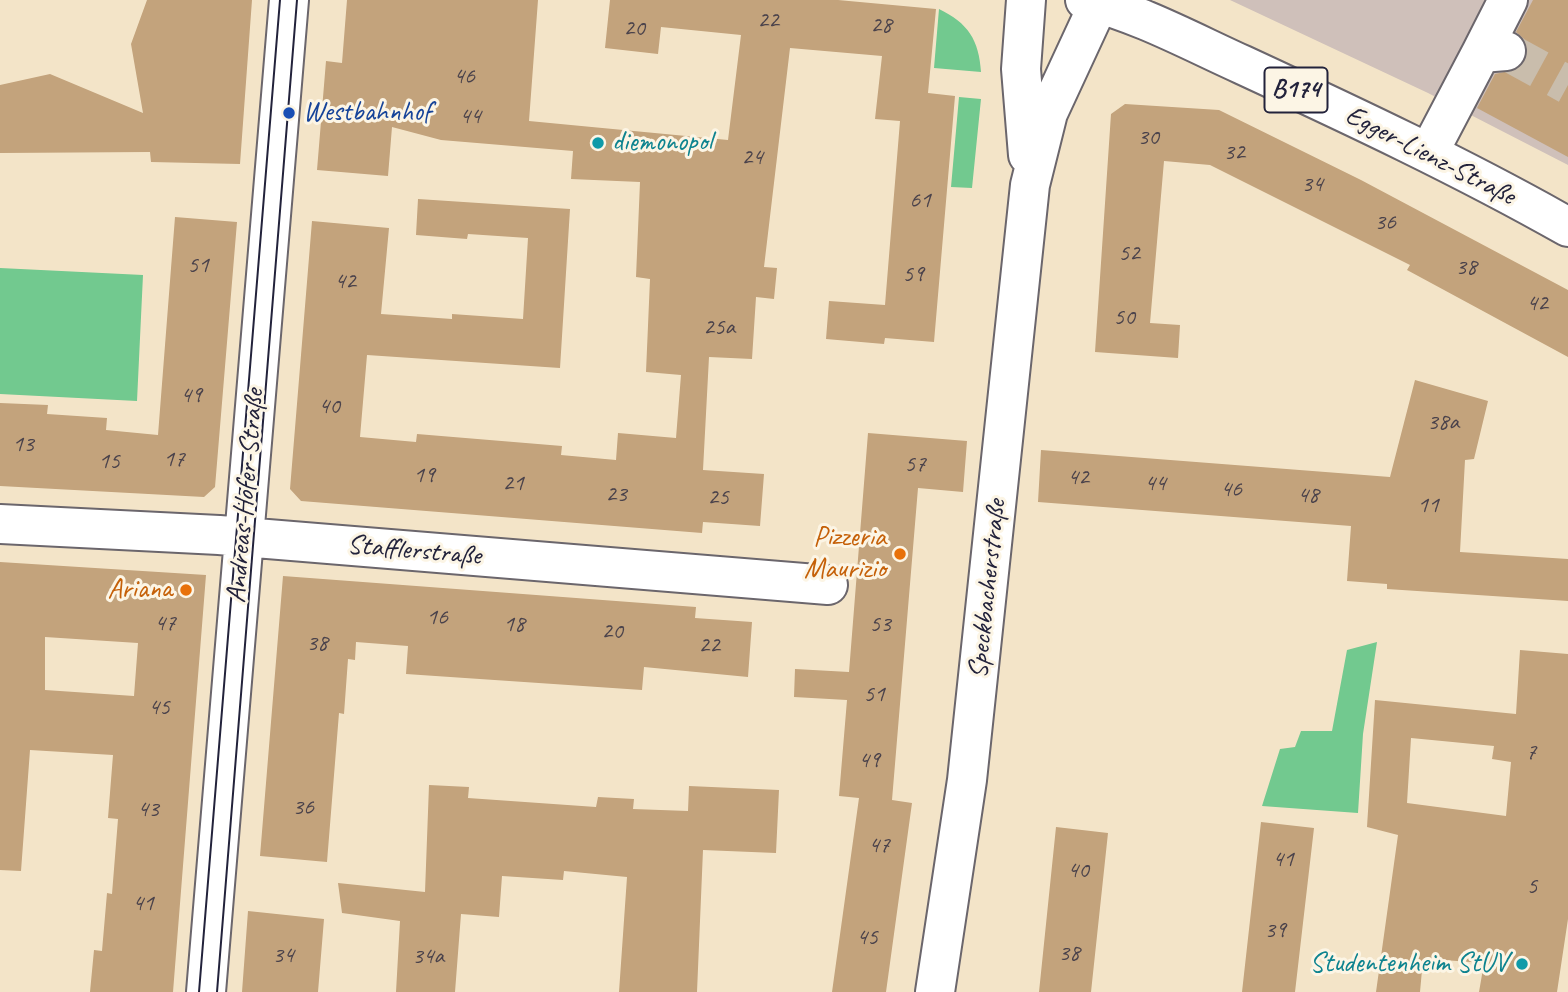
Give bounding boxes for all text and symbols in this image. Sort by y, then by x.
house number: 22 [757,7,779,35]
house number: 28 [870,12,892,40]
house number: 20 [623,15,645,43]
house number: 46 [453,63,475,91]
road number: B174 [1264,68,1328,113]
place label: Westbahnhof [303,96,431,130]
street label: Egger-Lienz-Straße [1339,99,1521,213]
house number: 44 [459,103,481,131]
marker: Westbahnhof [281,105,297,121]
house number: 30 [1137,124,1159,152]
place label: diemonopol [612,126,712,160]
marker: diemonopol [590,135,606,151]
house number: 32 [1223,139,1245,167]
house number: 24 [741,144,763,172]
house number: 34 [1301,171,1323,199]
house number: 61 [909,187,931,215]
house number: 36 [1374,209,1396,237]
house number: 52 [1118,240,1140,268]
house number: 51 [187,252,209,280]
house number: 38 [1455,254,1477,282]
house number: 59 [902,261,924,289]
house number: 42 [334,268,356,296]
house number: 42 [1526,290,1548,318]
house number: 50 [1113,304,1135,332]
house number: 25a [703,314,735,342]
house number: 49 [180,382,202,410]
street label: Andreas-Hofer-Straße [220,388,272,604]
house number: 40 [318,393,340,421]
house number: 38a [1427,409,1459,437]
house number: 13 [12,431,34,459]
house number: 17 [163,446,185,474]
house number: 15 [98,448,120,476]
house number: 57 [904,451,926,479]
house number: 19 [413,462,435,490]
house number: 42 [1067,464,1089,492]
house number: 21 [502,470,524,498]
house number: 44 [1144,470,1166,498]
house number: 46 [1220,476,1242,504]
house number: 23 [605,481,627,509]
house number: 48 [1297,482,1319,510]
house number: 25 [707,484,729,512]
house number: 11 [1417,492,1439,520]
street label: Speckbacherstraße [962,498,1014,680]
place label: Pizzeria Maurizio [804,521,886,587]
street label: Stafflerstraße [346,528,482,574]
marker: Pizzeria Maurizio [892,546,908,562]
place label: Ariana [107,573,172,607]
marker: Ariana [178,582,194,598]
house number: 16 [426,604,448,632]
house number: 47 [154,610,176,638]
house number: 18 [503,611,525,639]
house number: 53 [869,611,891,639]
house number: 20 [601,618,623,646]
house number: 38 [306,630,328,658]
house number: 22 [698,632,720,660]
house number: 51 [863,681,885,709]
house number: 45 [148,694,170,722]
house number: 7 [1526,739,1536,767]
house number: 49 [858,747,880,775]
house number: 36 [292,794,314,822]
house number: 43 [137,796,159,824]
house number: 47 [868,832,890,860]
house number: 41 [1272,846,1294,874]
house number: 40 [1067,857,1089,885]
house number: 5 [1527,873,1537,901]
house number: 41 [132,890,154,918]
house number: 39 [1264,917,1286,945]
house number: 45 [856,924,878,952]
house number: 38 [1058,940,1080,968]
house number: 34 [272,942,294,970]
house number: 34a [412,943,444,971]
place label: Studentenheim StUV [1310,947,1508,981]
marker: Studentenheim StUV [1514,956,1530,972]

